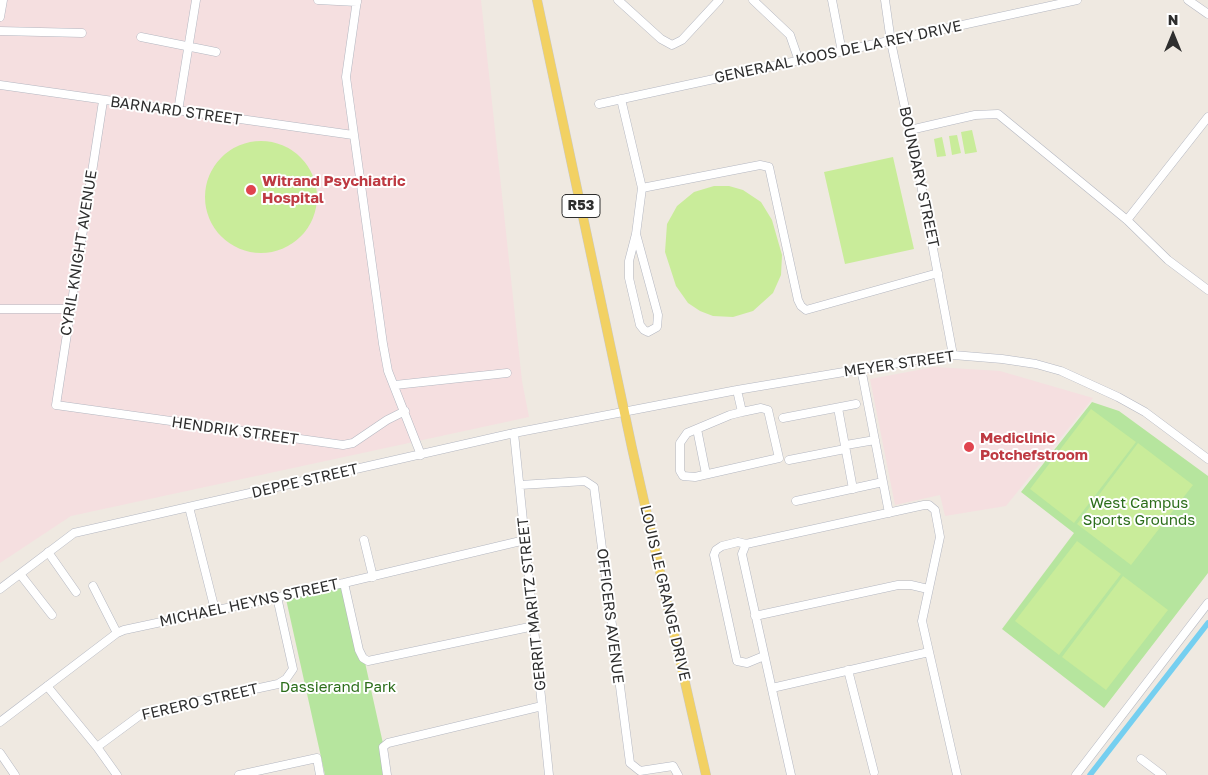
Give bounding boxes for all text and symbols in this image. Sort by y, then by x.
north arrow [1148,10,1198,60]
text: N [1168,11,1178,28]
street label: GENERAAL KOOS DE LA REY DRIVE [713,17,963,87]
street label: BARNARD STREET [109,93,243,129]
street label: BOUNDARY STREET [895,105,943,249]
street label: CYRIL KNIGHT AVENUE [57,169,101,337]
place label: Witrand Psychiatric Hospital [262,172,406,207]
marker: Witrand Psychiatric Hospital [244,183,258,197]
road number: R53 [562,195,600,218]
street label: MEYER STREET [842,347,956,381]
street label: HENDRIK STREET [170,413,300,449]
place label: Mediclinic Potchefstroom [980,429,1088,464]
marker: Mediclinic Potchefstroom [962,440,976,454]
street label: DEPPE STREET [250,460,360,502]
park label: West Campus Sports Grounds [1083,494,1195,529]
street label: LOUIS LE GRANGE DRIVE [636,503,694,683]
street label: GERRIT MARITZ STREET [514,516,550,692]
street label: OFFICERS AVENUE [593,547,627,685]
street label: MICHAEL HEYNS STREET [158,575,340,631]
park label: Dassierand Park [280,678,396,696]
street label: FERERO STREET [140,680,260,724]

